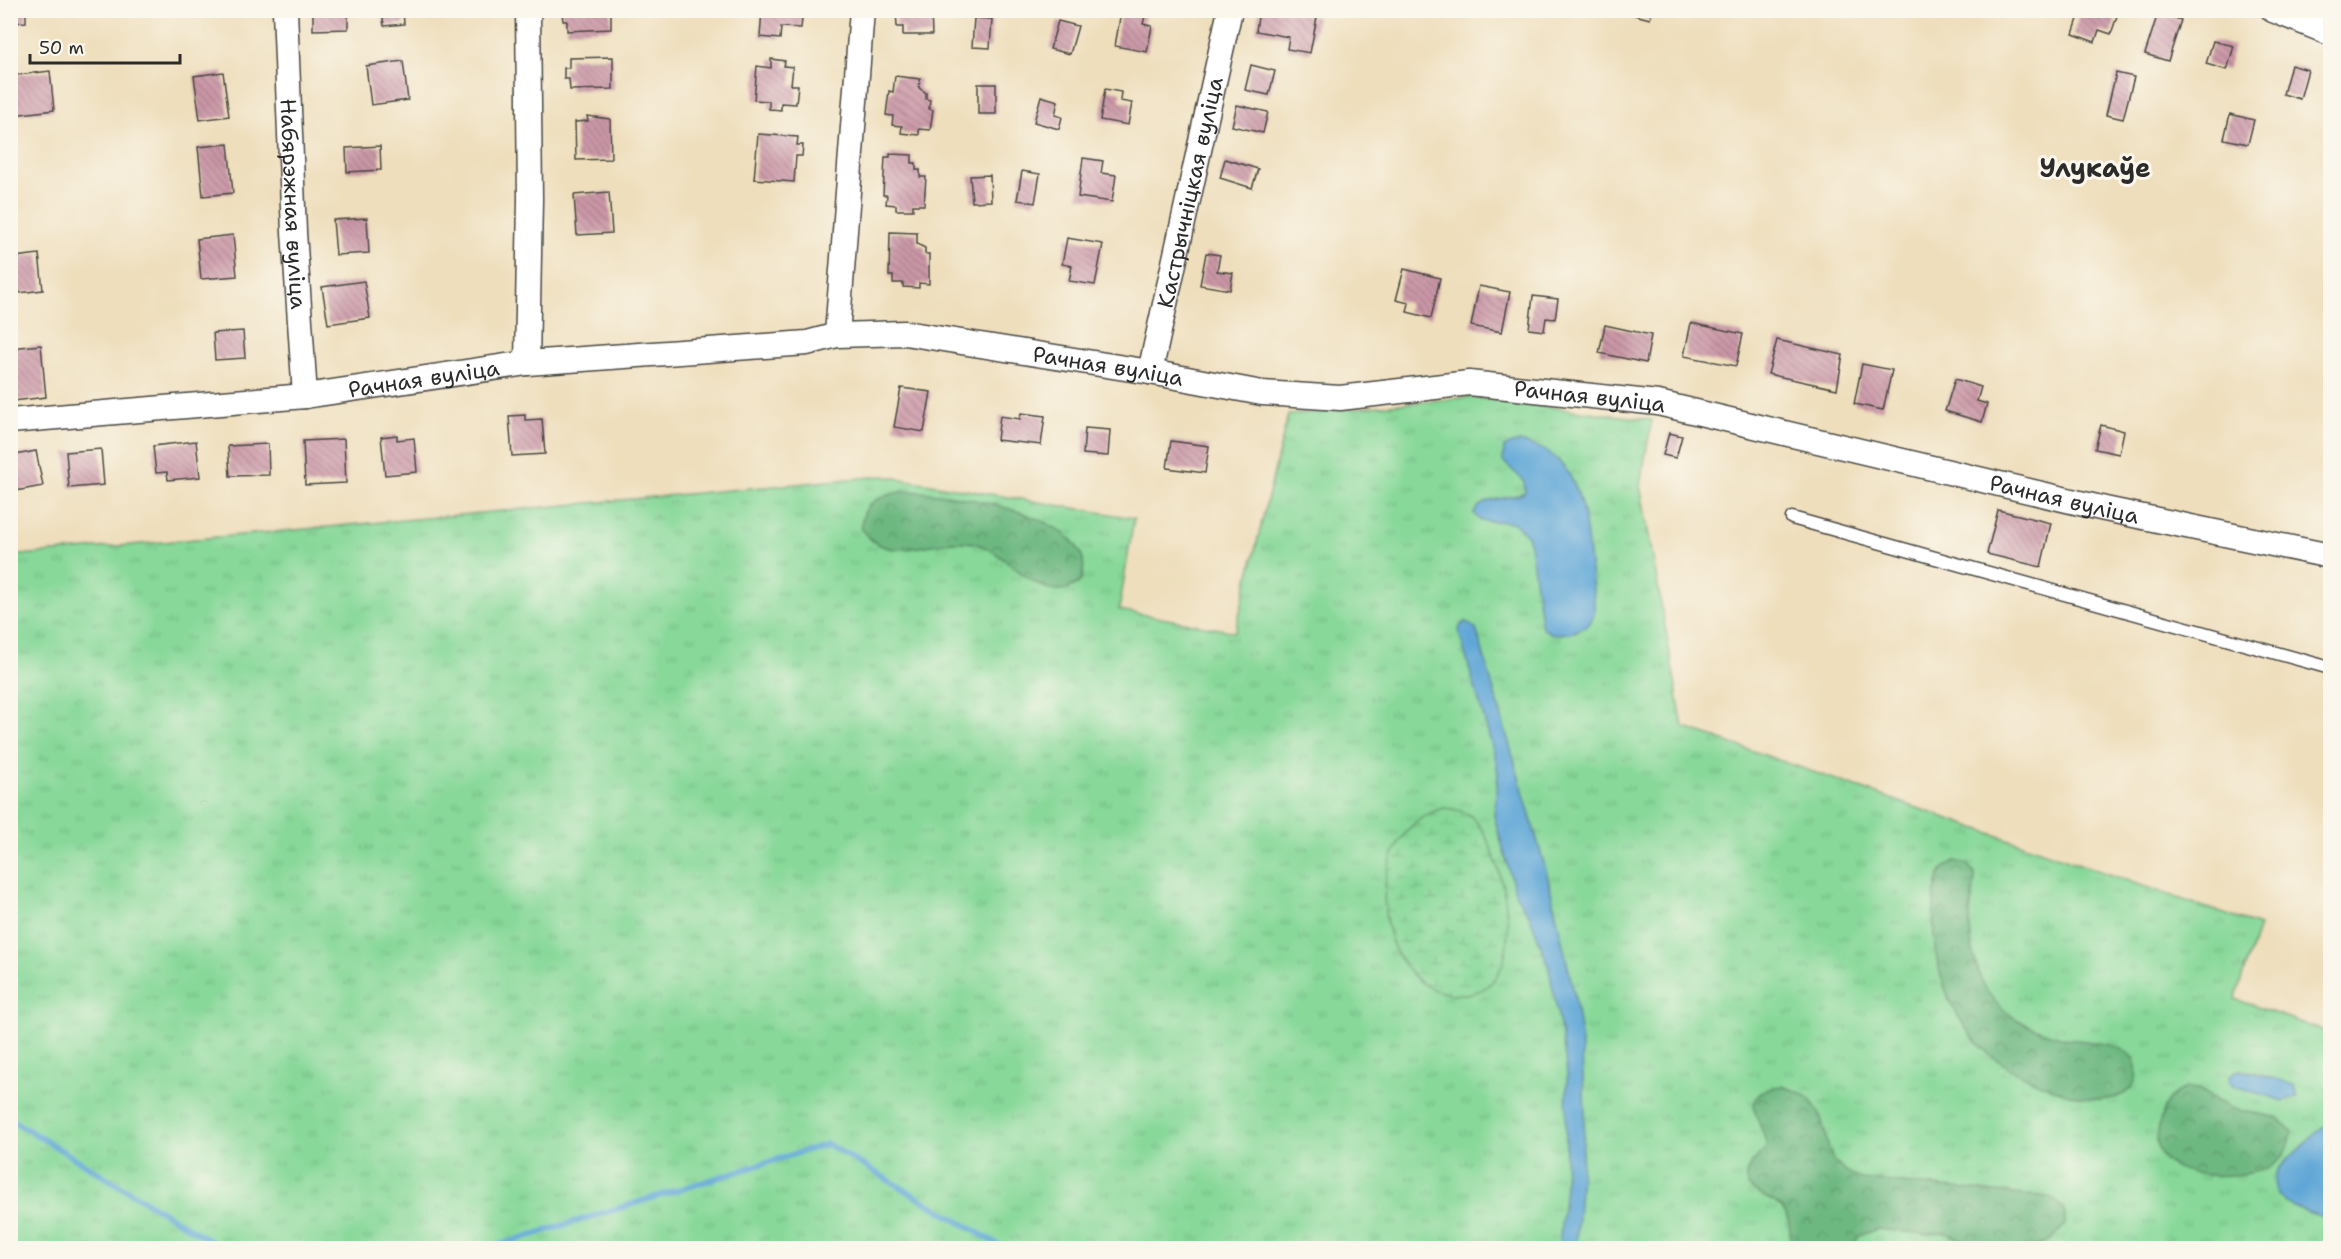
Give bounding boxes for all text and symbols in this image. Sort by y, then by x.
scale bar [30,27,180,65]
text: 50 m [39,36,84,60]
street label: Кастрычніцкая вуліца [1150,74,1229,311]
street label: Набярэжная вуліца [274,98,314,311]
district label: Улукаўе [2039,150,2151,185]
street label: Рачная вуліца [1031,339,1186,393]
street label: Рачная вуліца [346,353,501,404]
street label: Рачная вуліца [1513,373,1669,419]
street label: Рачная вуліца [1987,468,2142,530]

